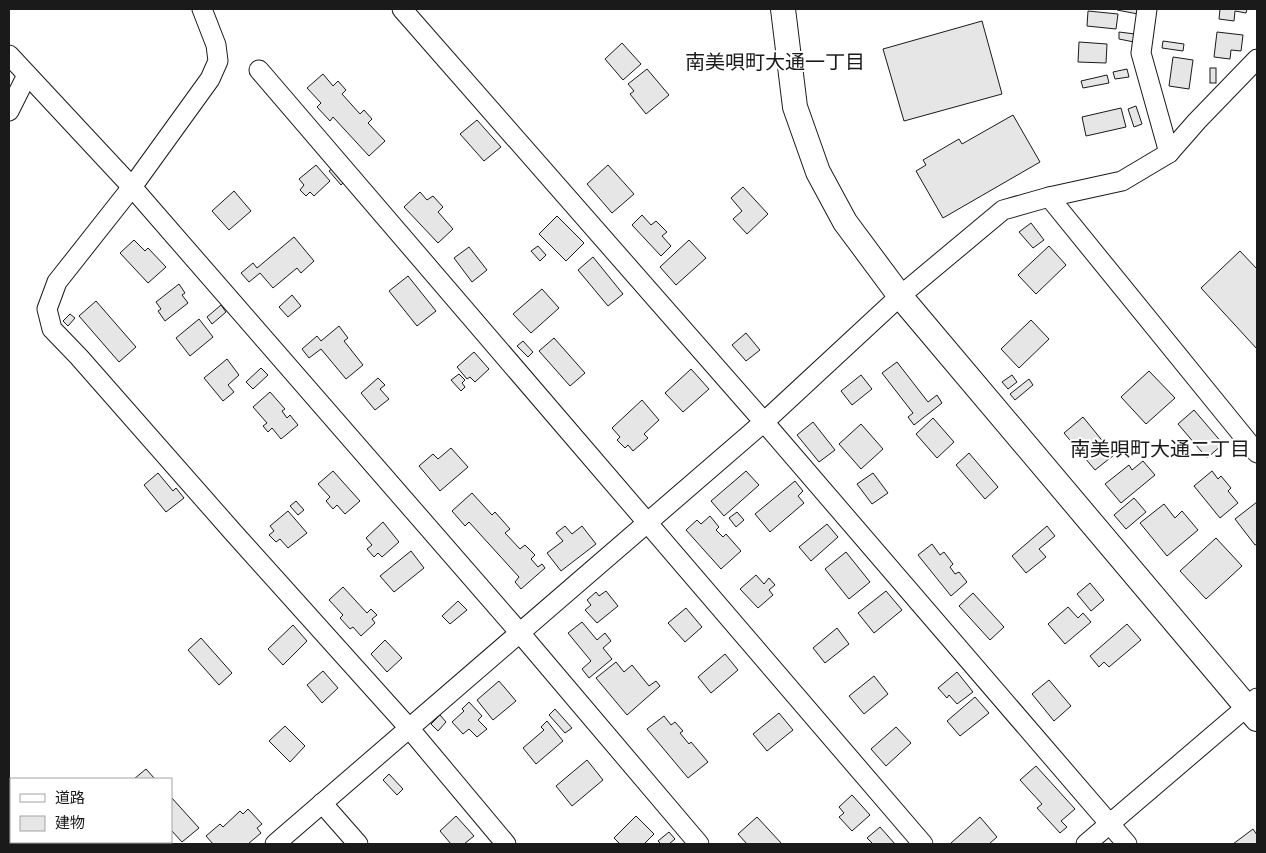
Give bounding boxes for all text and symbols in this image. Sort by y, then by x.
district label: 南美唄町大通一丁目 [685,49,865,75]
district label: 南美唄町大通二丁目 [1070,436,1250,462]
legend [10,778,172,843]
text: 道路 [55,788,85,807]
text: 建物 [55,813,85,832]

